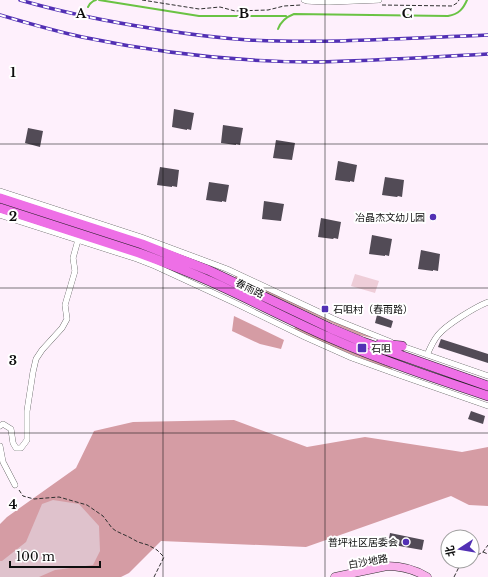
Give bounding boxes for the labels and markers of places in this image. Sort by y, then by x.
place label: 冶晶杰文幼儿园 [355,211,425,224]
marker: 冶晶杰文幼儿园 [428,212,438,222]
place label: 石咀村（春雨路） [333,303,413,316]
marker: 石咀村（春雨路） [320,304,330,314]
marker: 石咀 [356,342,368,354]
place label: 石咀 [371,342,391,355]
place label: 普坪社区居委会 [328,536,398,549]
marker: 普坪社区居委会 [401,537,411,547]

